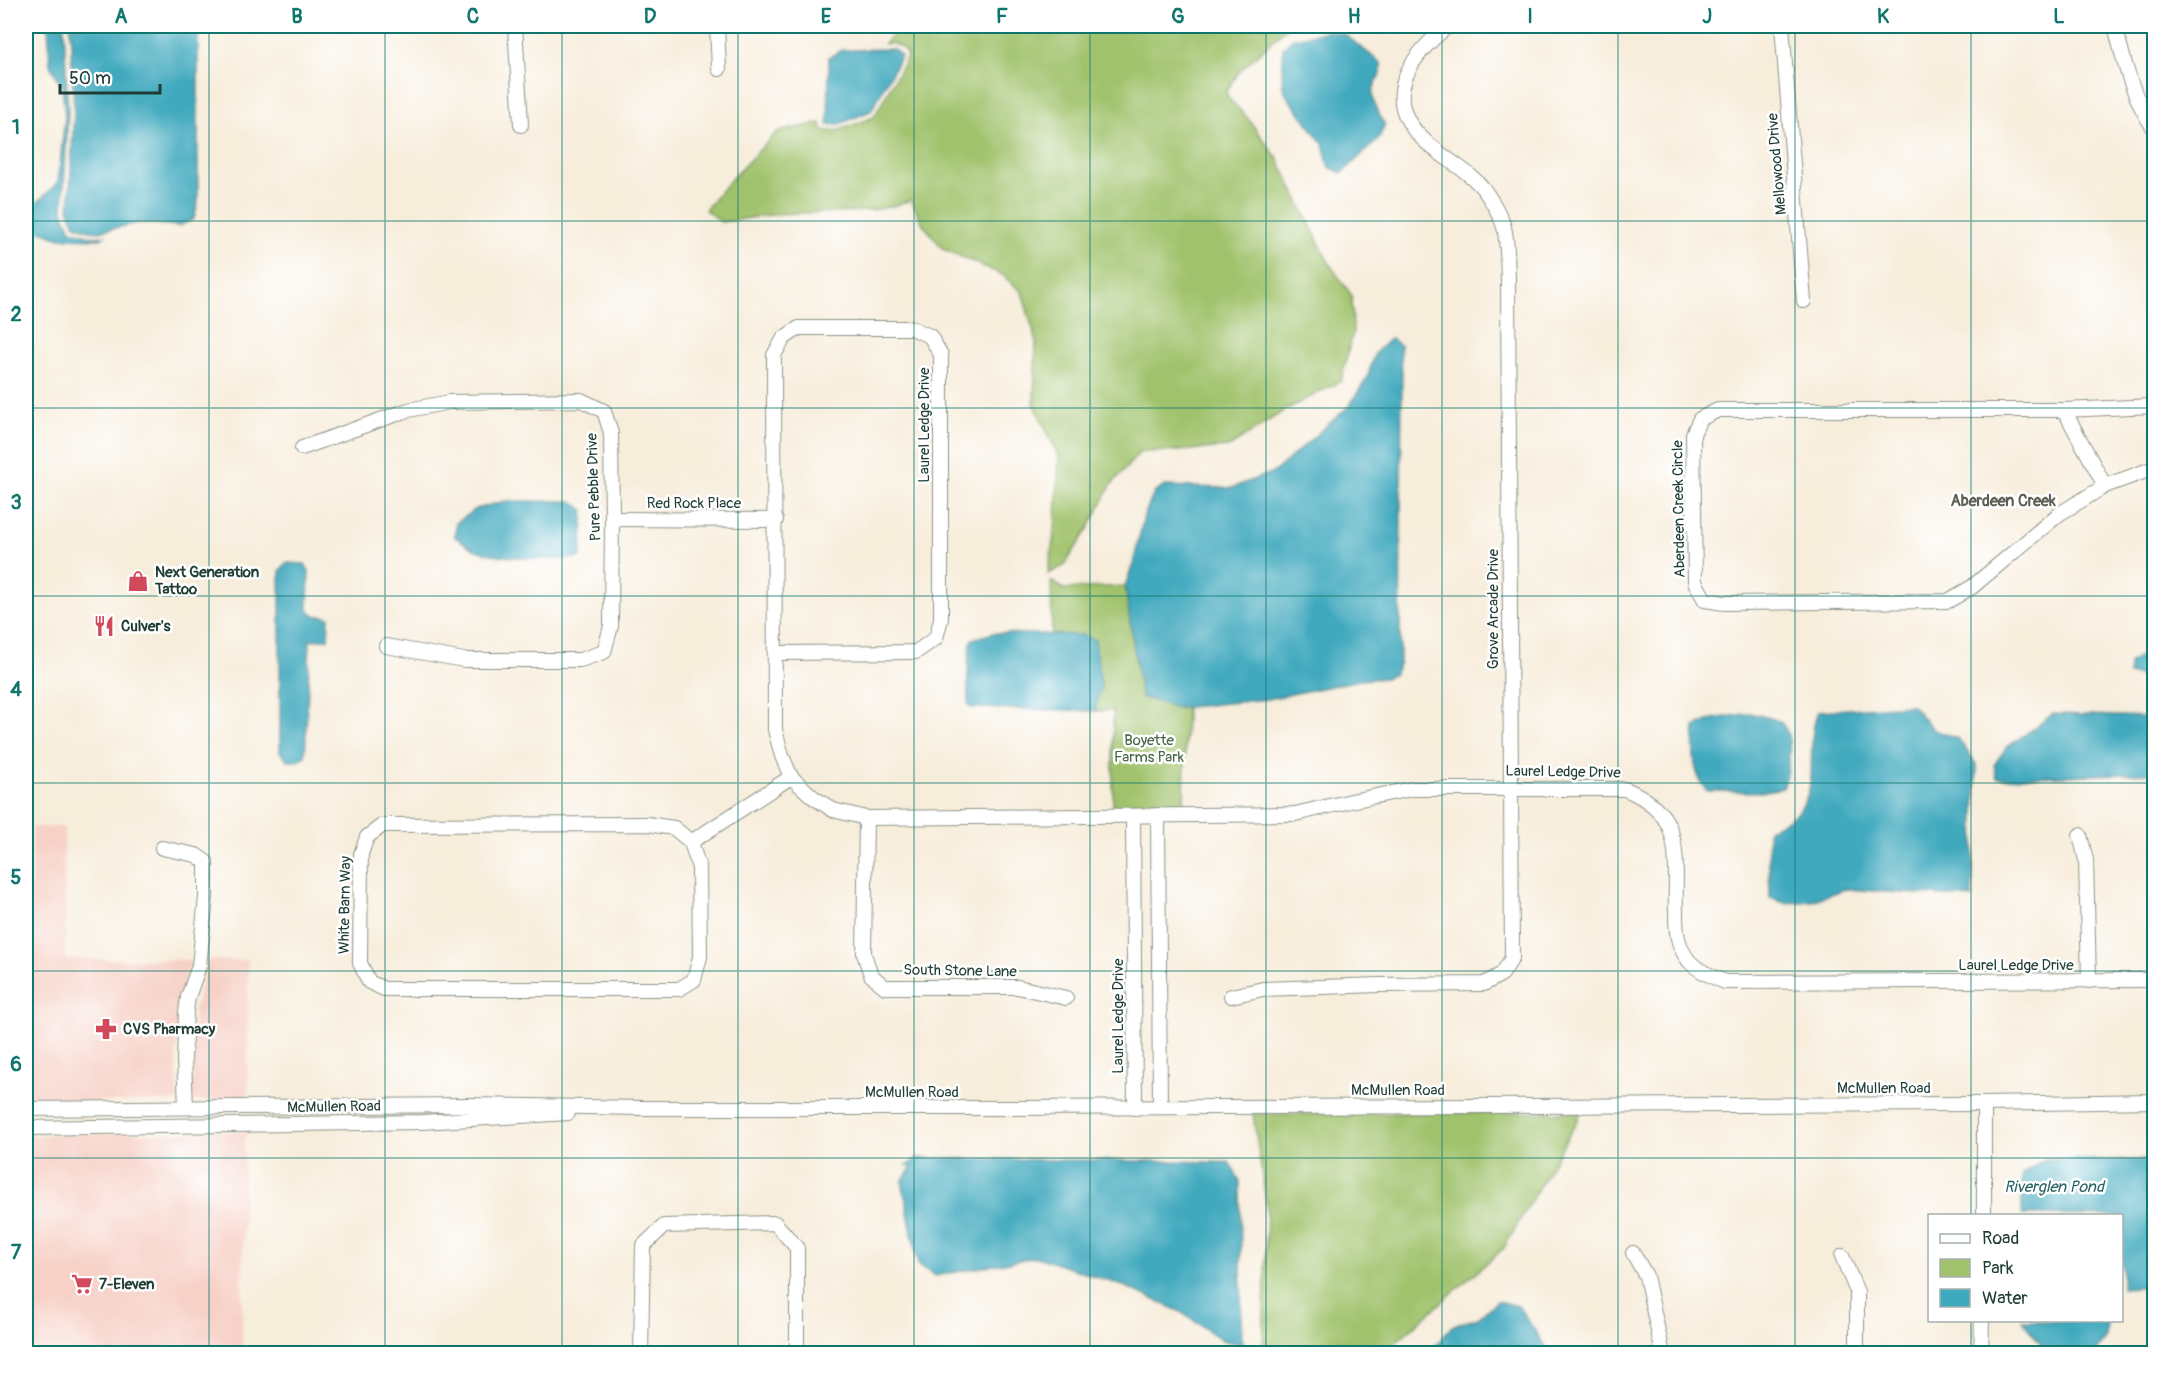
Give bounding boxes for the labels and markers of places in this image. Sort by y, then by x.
place label: Next Generation Tattoo [154,563,260,599]
shop icon: Next Generation Tattoo [126,569,150,593]
restaurant icon: Culver's [92,614,116,638]
place label: Culver's [121,617,171,636]
pharmacy icon: CVS Pharmacy [94,1017,118,1041]
place label: CVS Pharmacy [123,1020,216,1039]
supermarket icon: 7-Eleven [70,1272,94,1296]
place label: 7-Eleven [99,1275,155,1294]

